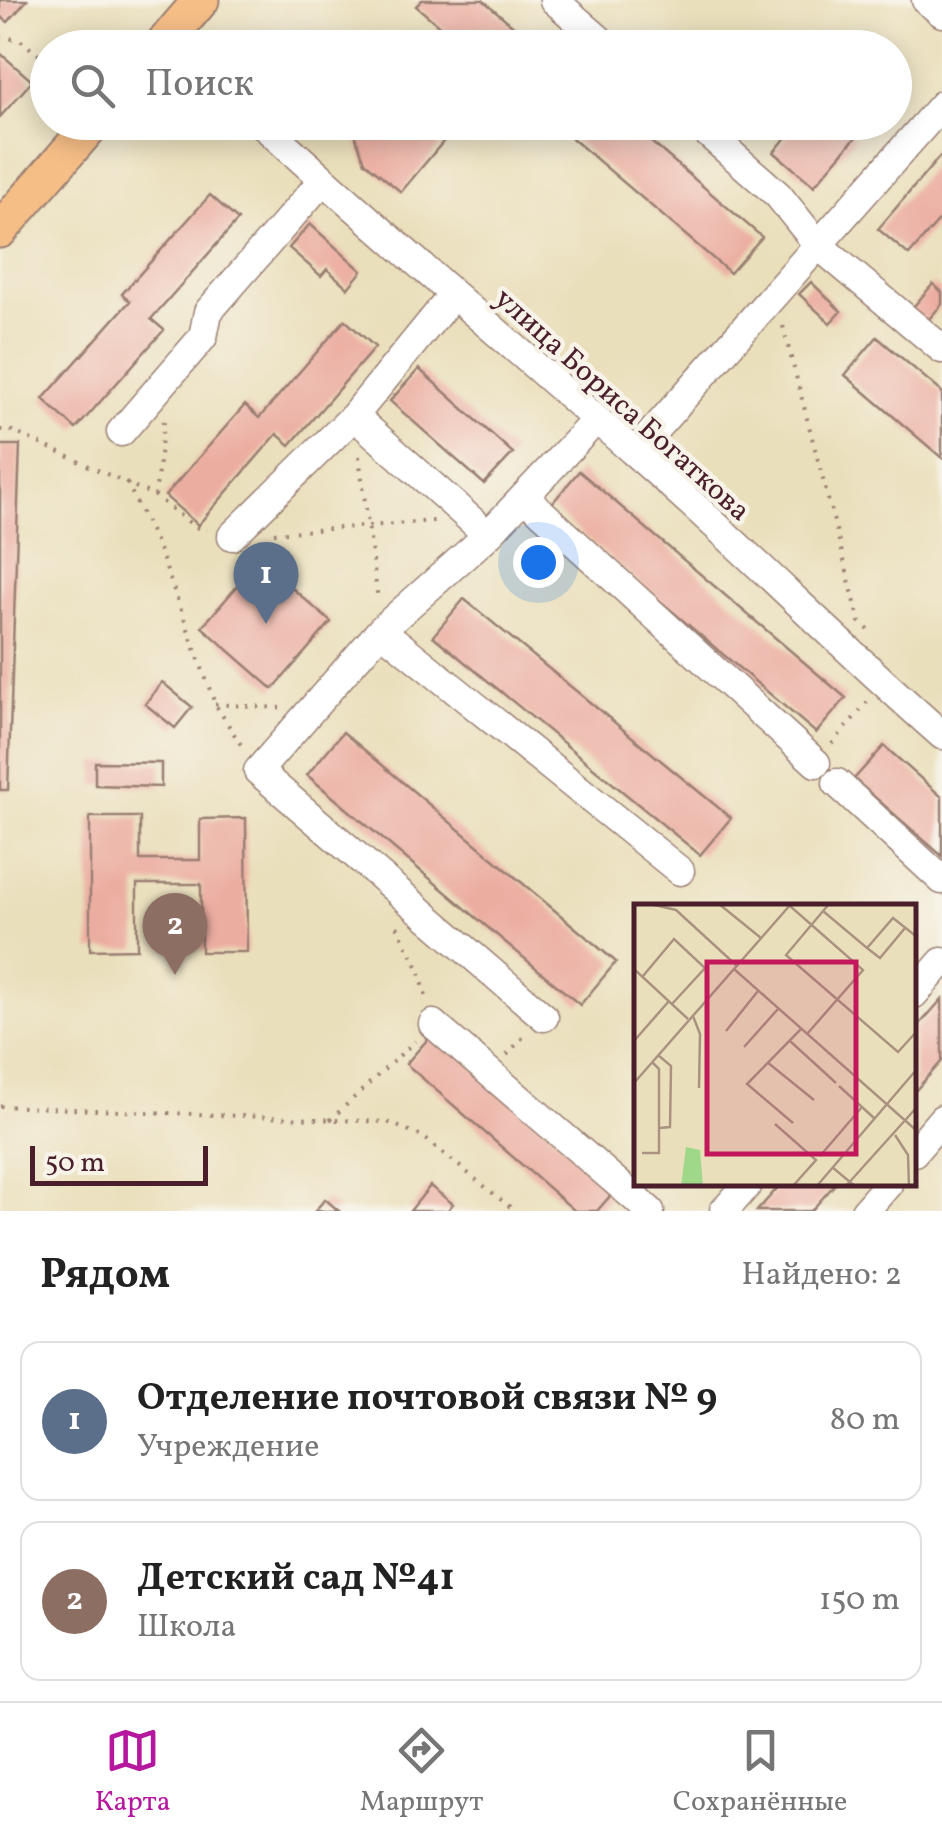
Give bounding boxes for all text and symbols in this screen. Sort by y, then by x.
search box [30,30,912,140]
icon: search [65,58,120,113]
text: Поиск [145,59,254,112]
street label: улица Бориса Богаткова [484,279,759,532]
your location [513,537,564,588]
pin: 1 [234,542,298,624]
pin: 2 [142,892,208,975]
inset map [634,904,917,1186]
scale bar [30,1141,208,1186]
text: 50 m [45,1144,105,1183]
text: Рядом [40,1247,170,1306]
text: Найдено: 2 [742,1254,902,1298]
text: Отделение почтовой связи № 9 [137,1373,717,1426]
text: 1 [68,1399,81,1443]
text: 80 m [830,1399,900,1443]
text: Учреждение [137,1426,319,1470]
text: Детский сад №41 [137,1553,455,1606]
text: 2 [66,1579,83,1623]
text: 150 m [819,1579,900,1623]
text: Школа [137,1606,236,1650]
tab: Карта [95,1723,171,1822]
tab: Маршрут [360,1723,483,1822]
tab: Сохранённые [673,1723,847,1822]

